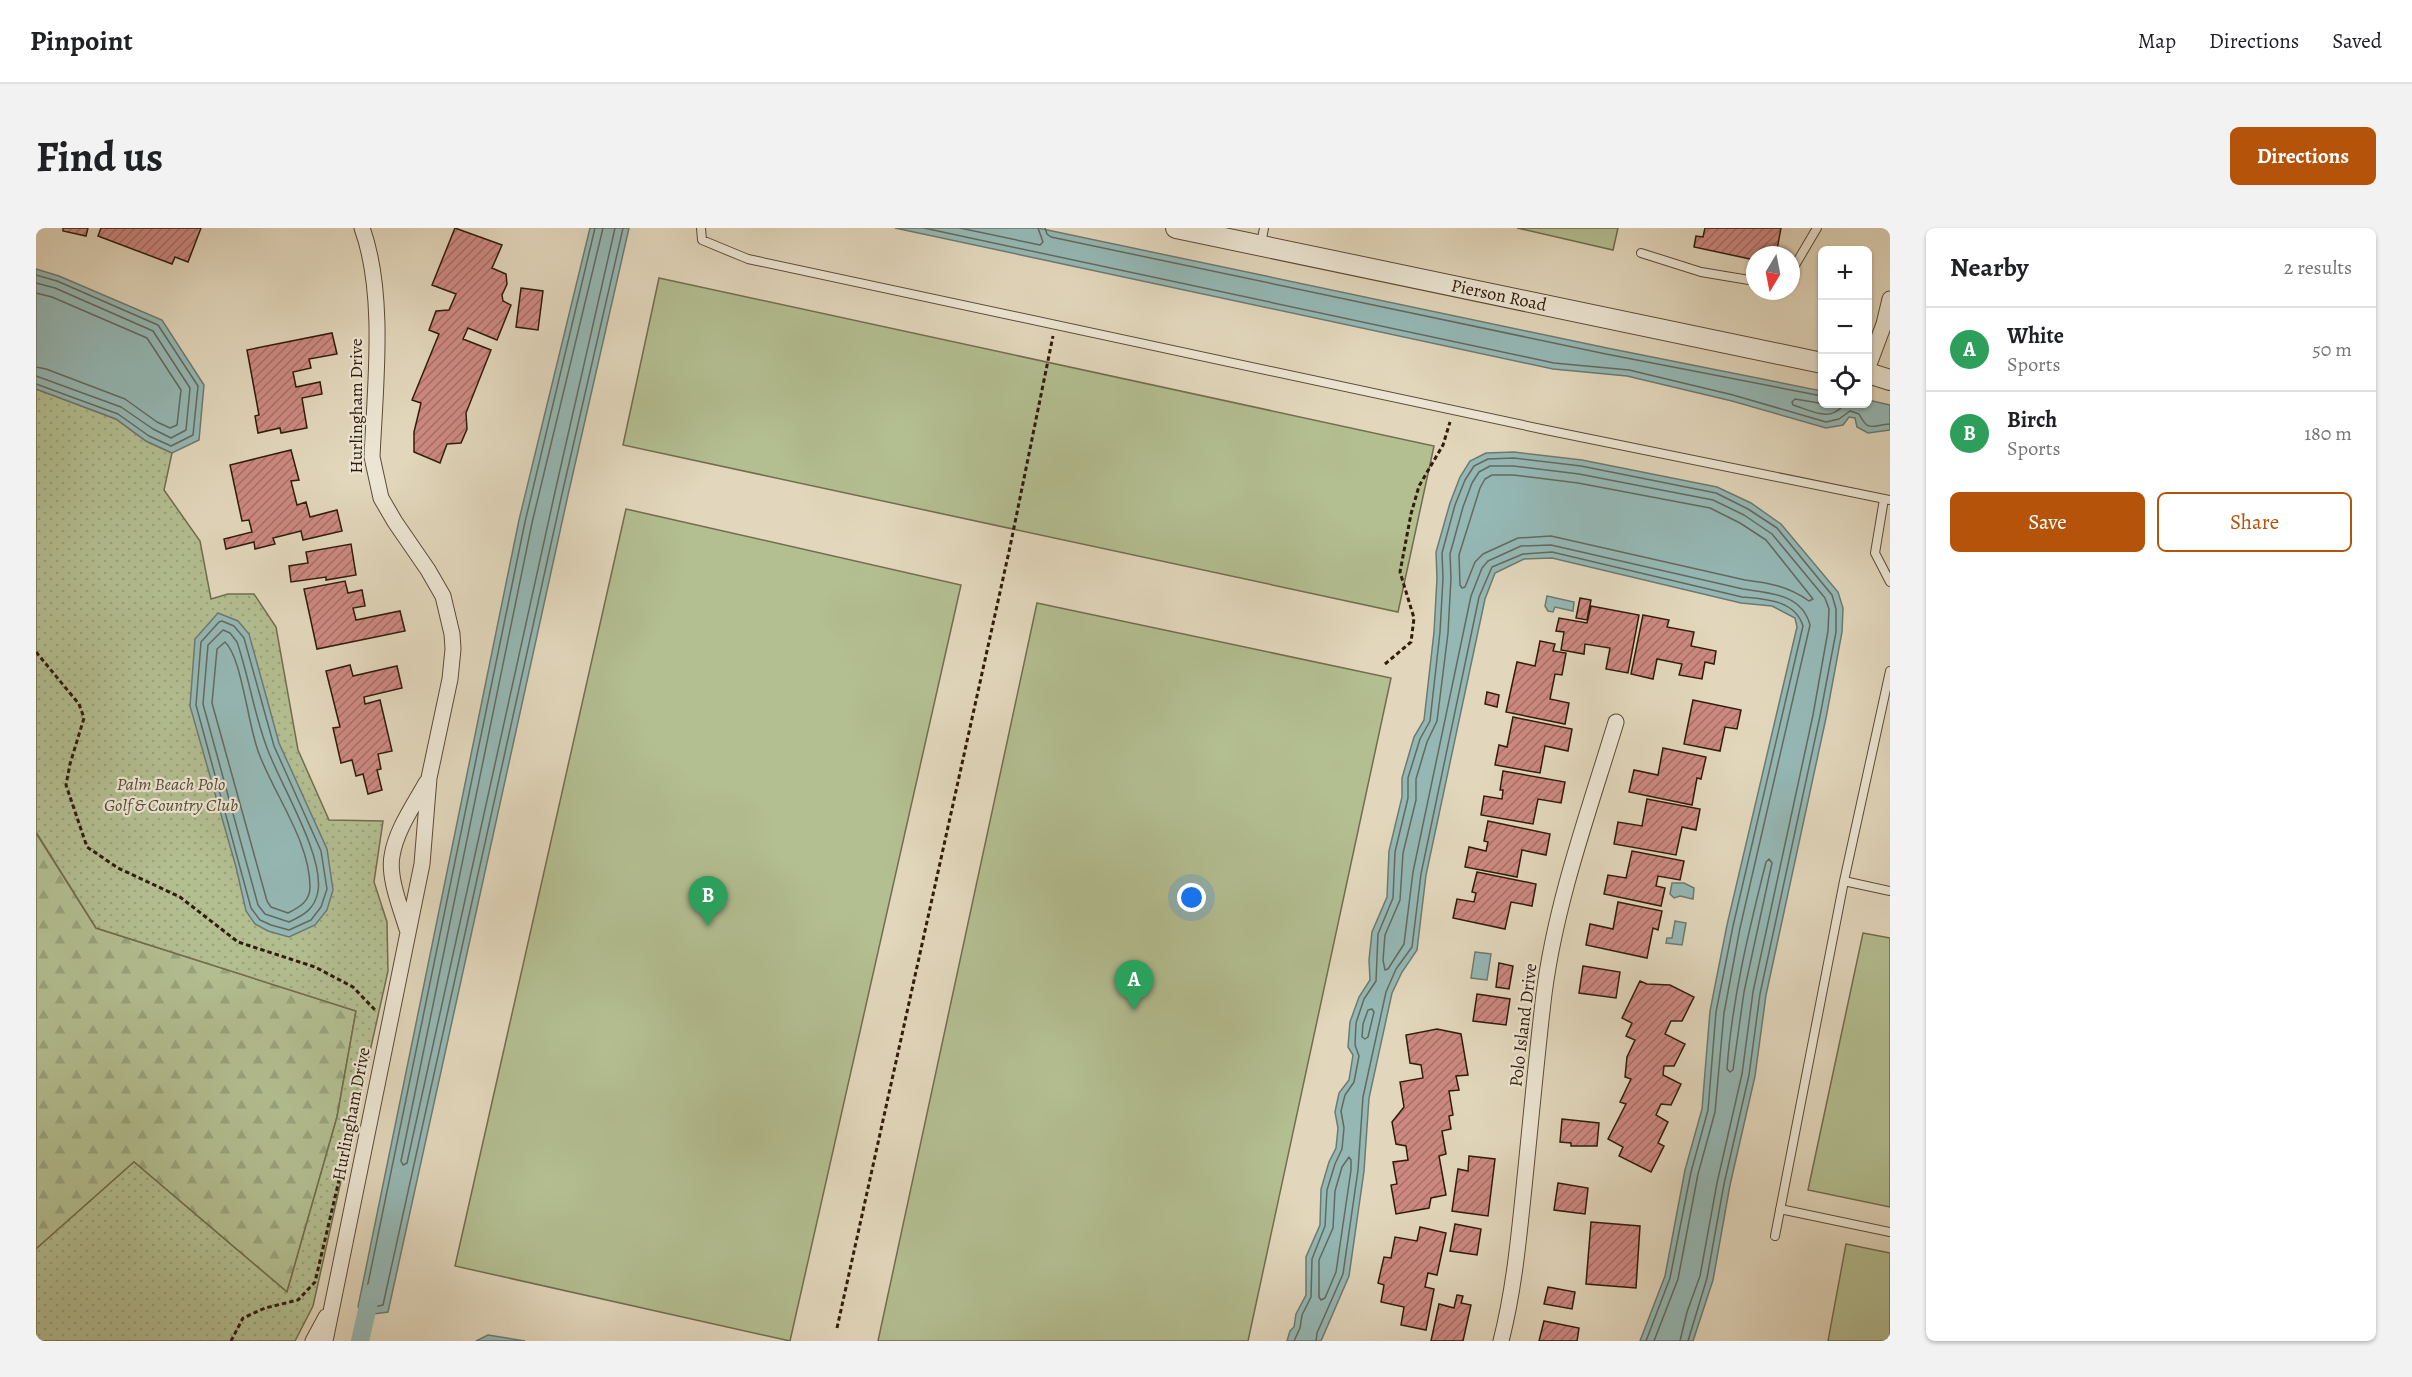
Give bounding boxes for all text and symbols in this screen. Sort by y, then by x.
text: Pinpoint [30,22,133,60]
text: Map [2138,27,2176,55]
text: Directions [2209,27,2299,55]
text: Saved [2332,27,2382,55]
button: Directions [2230,127,2376,185]
text: Find us [36,128,163,185]
north arrow [1746,246,1800,300]
map controls [1818,246,1872,408]
button: + [1818,246,1872,300]
text: Nearby [1950,250,2029,285]
text: 2 results [2284,254,2352,281]
street label: Pierson Road [1449,273,1549,317]
button: − [1818,300,1872,354]
text: White [2007,321,2064,351]
text: A [1963,336,1976,363]
text: 50 m [2312,336,2352,363]
street label: Hurlingham Drive [344,338,368,474]
text: Sports [2007,351,2060,378]
button: locate [1818,354,1872,408]
text: Birch [2007,405,2057,435]
text: B [1963,420,1976,447]
text: 180 m [2304,420,2352,447]
text: Sports [2007,435,2060,462]
button: Save [1950,492,2145,552]
button: Share [2157,492,2352,552]
park label: Palm Beach Polo Golf & Country Club [104,772,238,817]
pin: B [688,876,728,926]
your location [1177,883,1206,912]
pin: A [1114,960,1154,1010]
street label: Polo Island Drive [1503,962,1543,1088]
street label: Hurlingham Drive [326,1045,376,1183]

